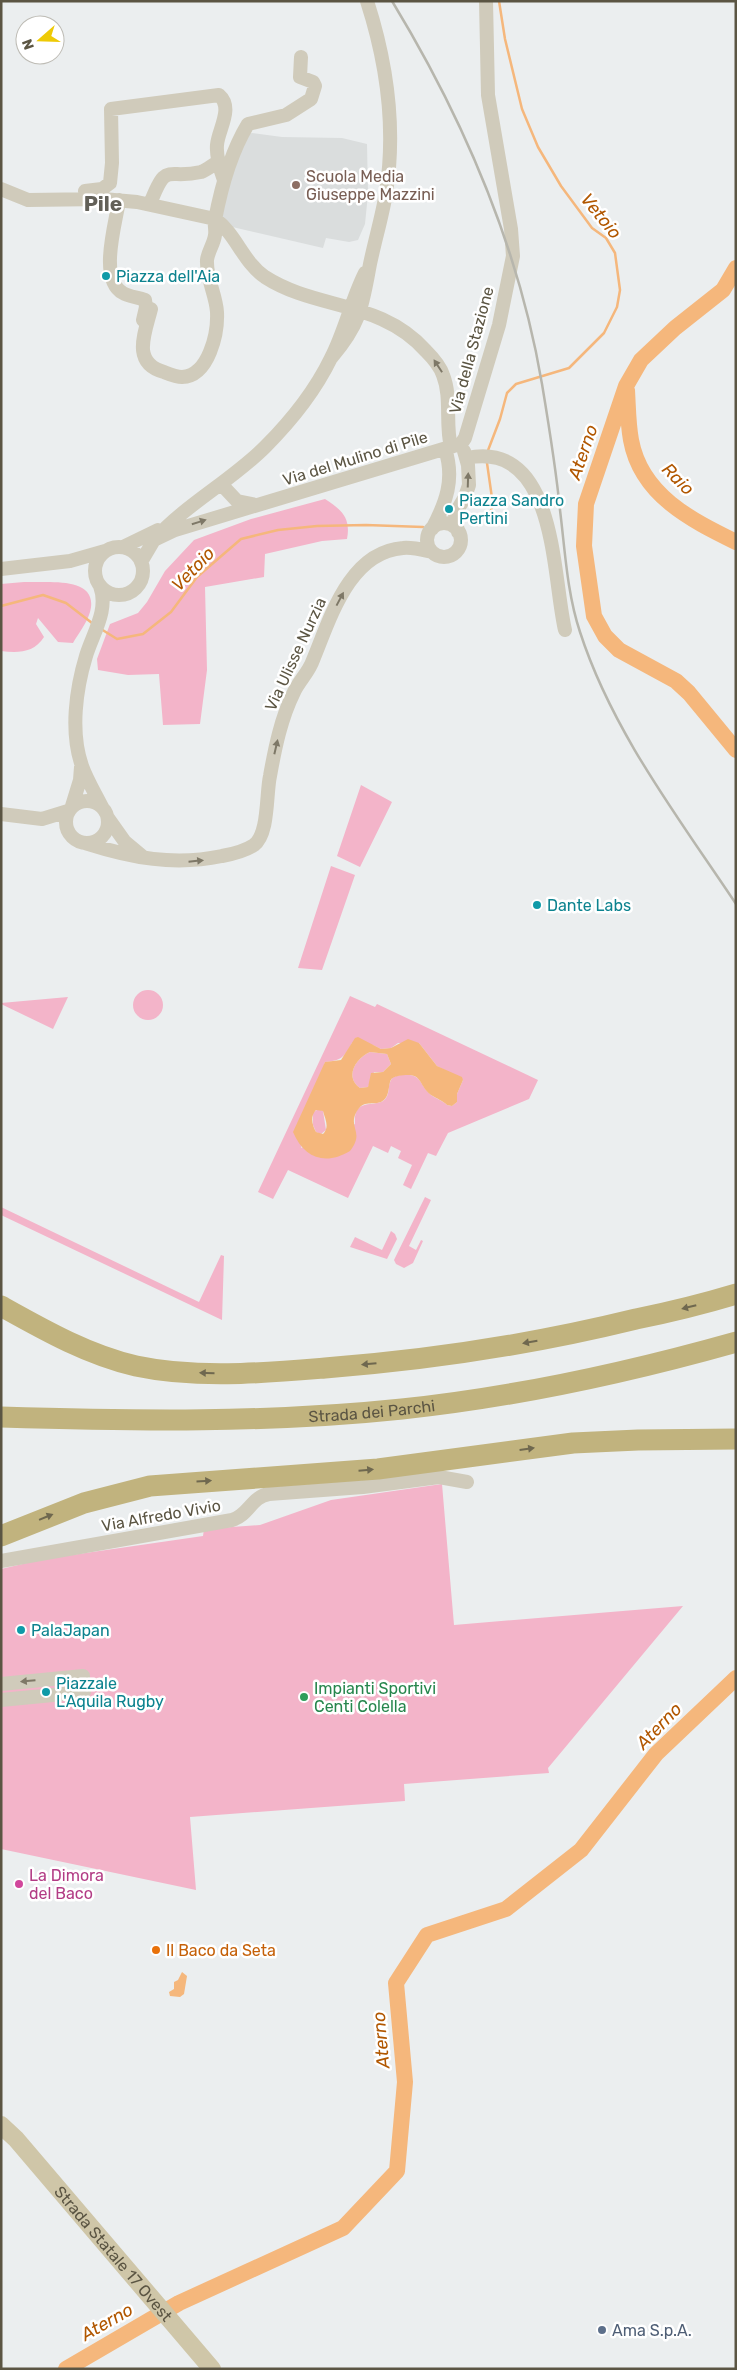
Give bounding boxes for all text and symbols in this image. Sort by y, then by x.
north arrow [15,15,65,65]
text: N [19,37,38,52]
place label: Scuola Media Giuseppe Mazzini [306,167,435,204]
marker: Scuola Media Giuseppe Mazzini [290,179,302,191]
water label: Vetoio [576,189,626,243]
district label: Pile [84,191,122,216]
place label: Piazza dell'Aia [116,267,220,286]
marker: Piazza dell'Aia [100,270,112,282]
street label: Via della Stazione [445,284,498,416]
one-way arrow [433,359,442,373]
water label: Aterno [563,422,603,483]
street label: Via del Mulino di Pile [280,427,430,490]
water label: Raio [657,458,699,500]
one-way arrow [465,471,473,487]
place label: Piazza Sandro Pertini [459,491,564,528]
marker: Piazza Sandro Pertini [443,503,455,515]
one-way arrow [191,518,206,526]
water label: Vetoio [167,542,219,596]
one-way arrow [336,591,344,606]
street label: Via Ulisse Nurzia [261,594,330,714]
one-way arrow [272,739,280,754]
one-way arrow [188,856,204,864]
place label: Dante Labs [547,896,631,915]
marker: Dante Labs [531,899,543,911]
one-way arrow [681,1303,696,1311]
one-way arrow [522,1338,538,1346]
one-way arrow [361,1360,377,1368]
one-way arrow [199,1368,215,1376]
street label: Strada dei Parchi [308,1396,436,1426]
one-way arrow [519,1445,535,1453]
one-way arrow [358,1466,374,1474]
one-way arrow [196,1477,212,1485]
street label: Via Alfredo Vivio [100,1496,222,1535]
one-way arrow [39,1512,53,1520]
place label: PalaJapan [31,1621,110,1640]
marker: PalaJapan [15,1624,27,1636]
place label: Piazzale L'Aquila Rugby [56,1674,164,1711]
one-way arrow [20,1678,36,1686]
place label: Impianti Sportivi Centi Colella [314,1679,436,1716]
marker: Piazzale L'Aquila Rugby [40,1686,52,1698]
marker: Impianti Sportivi Centi Colella [298,1691,310,1703]
water label: Aterno [631,1698,687,1755]
place label: La Dimora del Baco [29,1866,104,1903]
marker: La Dimora del Baco [13,1878,25,1890]
place label: Il Baco da Seta [166,1941,276,1960]
marker: Il Baco da Seta [150,1944,162,1956]
water label: Aterno [368,2011,395,2070]
street label: Strada Statale 17 Ovest [50,2182,176,2325]
water label: Aterno [76,2298,137,2346]
place label: Ama S.p.A. [612,2321,692,2340]
marker: Ama S.p.A. [596,2324,608,2336]

